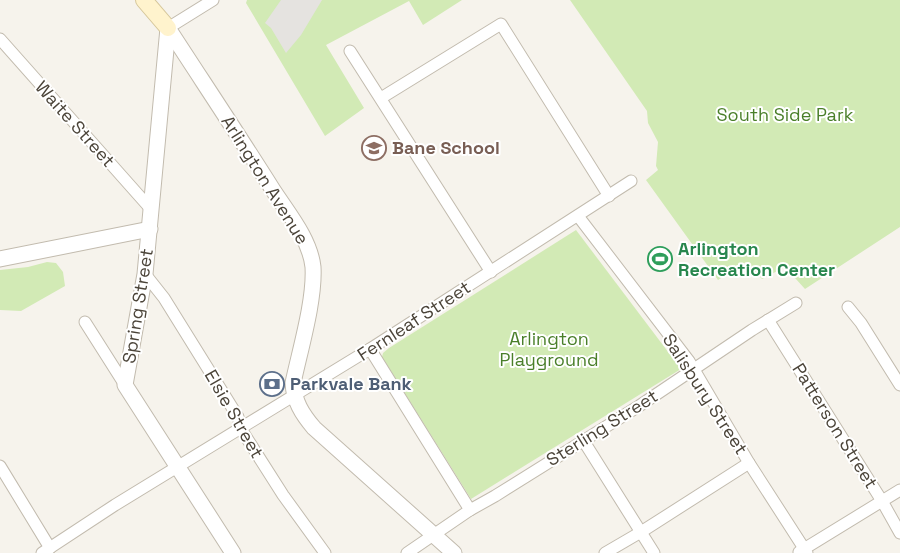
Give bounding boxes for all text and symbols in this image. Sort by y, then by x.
street label: Waite Street [30,76,120,172]
park label: South Side Park [717,103,854,126]
street label: Arlington Avenue [217,111,314,248]
school or university icon: Bane School [361,135,387,161]
place label: Bane School [392,136,500,159]
place label: Arlington Recreation Center [678,237,835,281]
sports icon: Arlington Recreation Center [647,246,673,272]
street label: Spring Street [117,247,158,365]
street label: Fernleaf Street [353,275,475,366]
park label: Arlington Playground [499,327,599,371]
street label: Salisbury Street [658,329,753,459]
street label: Patterson Street [788,359,883,493]
street label: Elsie Street [200,365,269,462]
bank icon: Parkvale Bank [259,371,285,397]
place label: Parkvale Bank [290,372,412,395]
street label: Sterling Street [542,384,662,471]

